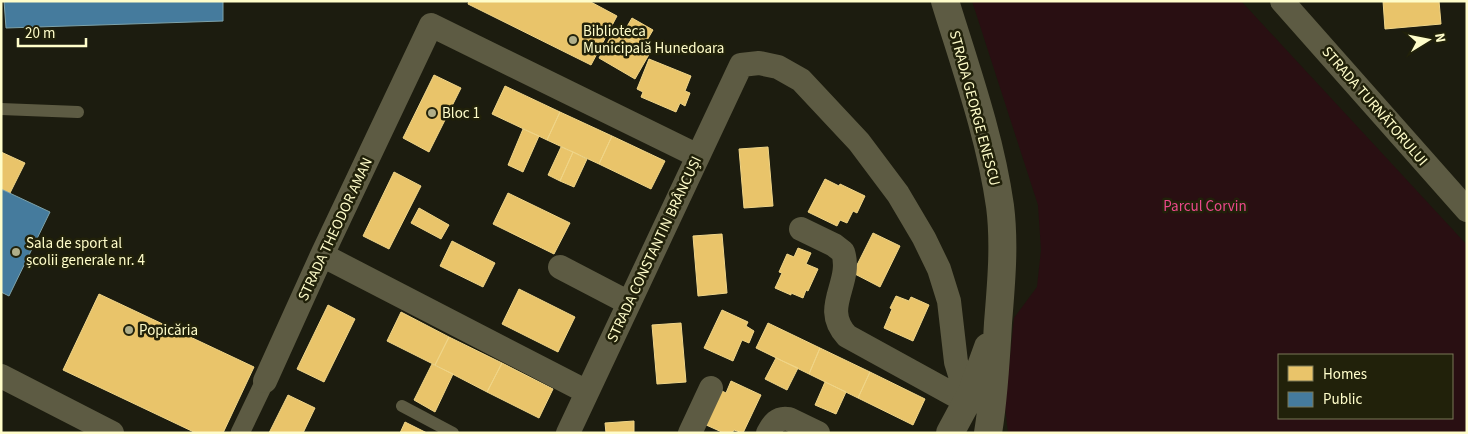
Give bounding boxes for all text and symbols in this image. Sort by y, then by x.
scale bar [18,15,85,47]
north arrow [1403,15,1453,65]
place label: Biblioteca Municipală Hunedoara [583,21,724,59]
text: 20 m [25,23,55,44]
street label: STRADA GEORGE ENESCU [944,28,1005,188]
text: N [1429,32,1450,44]
marker: Biblioteca Municipală Hunedoara [567,34,579,46]
street label: STRADA TURNĂTORULUI [1317,42,1432,171]
place label: Bloc 1 [442,103,480,124]
marker: Bloc 1 [426,107,438,119]
street label: STRADA CONSTANTIN BRÂNCUȘI [602,153,707,346]
street label: STRADA THEODOR AMAN [293,154,378,304]
park label: Parcul Corvin [1163,196,1247,217]
place label: Sala de sport al școlii generale nr. 4 [26,233,146,271]
marker: Sala de sport al școlii generale nr. 4 [10,246,22,258]
place label: Popicăria [139,320,198,341]
marker: Popicăria [123,324,135,336]
legend [1278,354,1453,419]
text: Homes [1323,364,1367,385]
text: Public [1323,389,1362,410]

